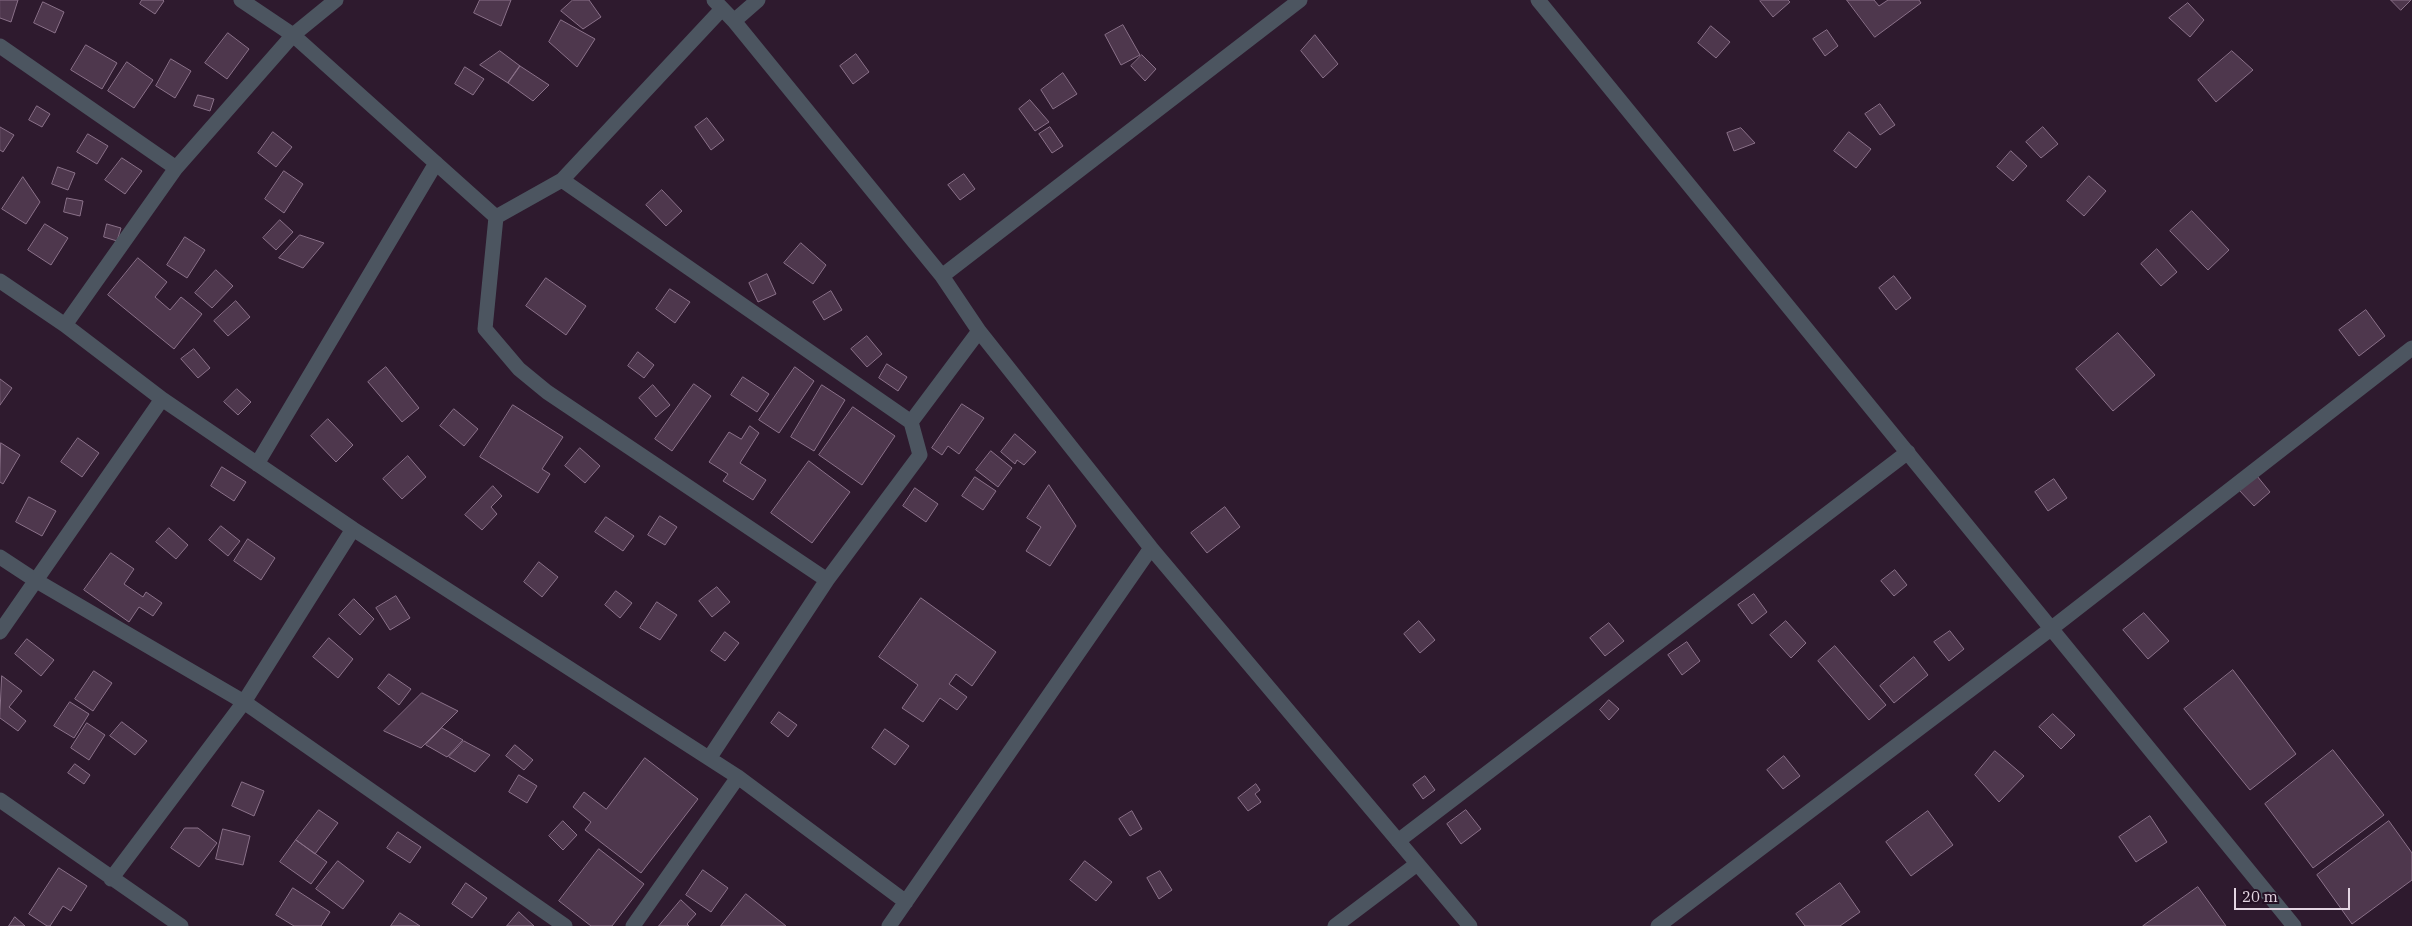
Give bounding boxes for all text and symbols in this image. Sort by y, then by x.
scale bar [2237,878,2353,910]
text: 20 m [2242,887,2278,906]

